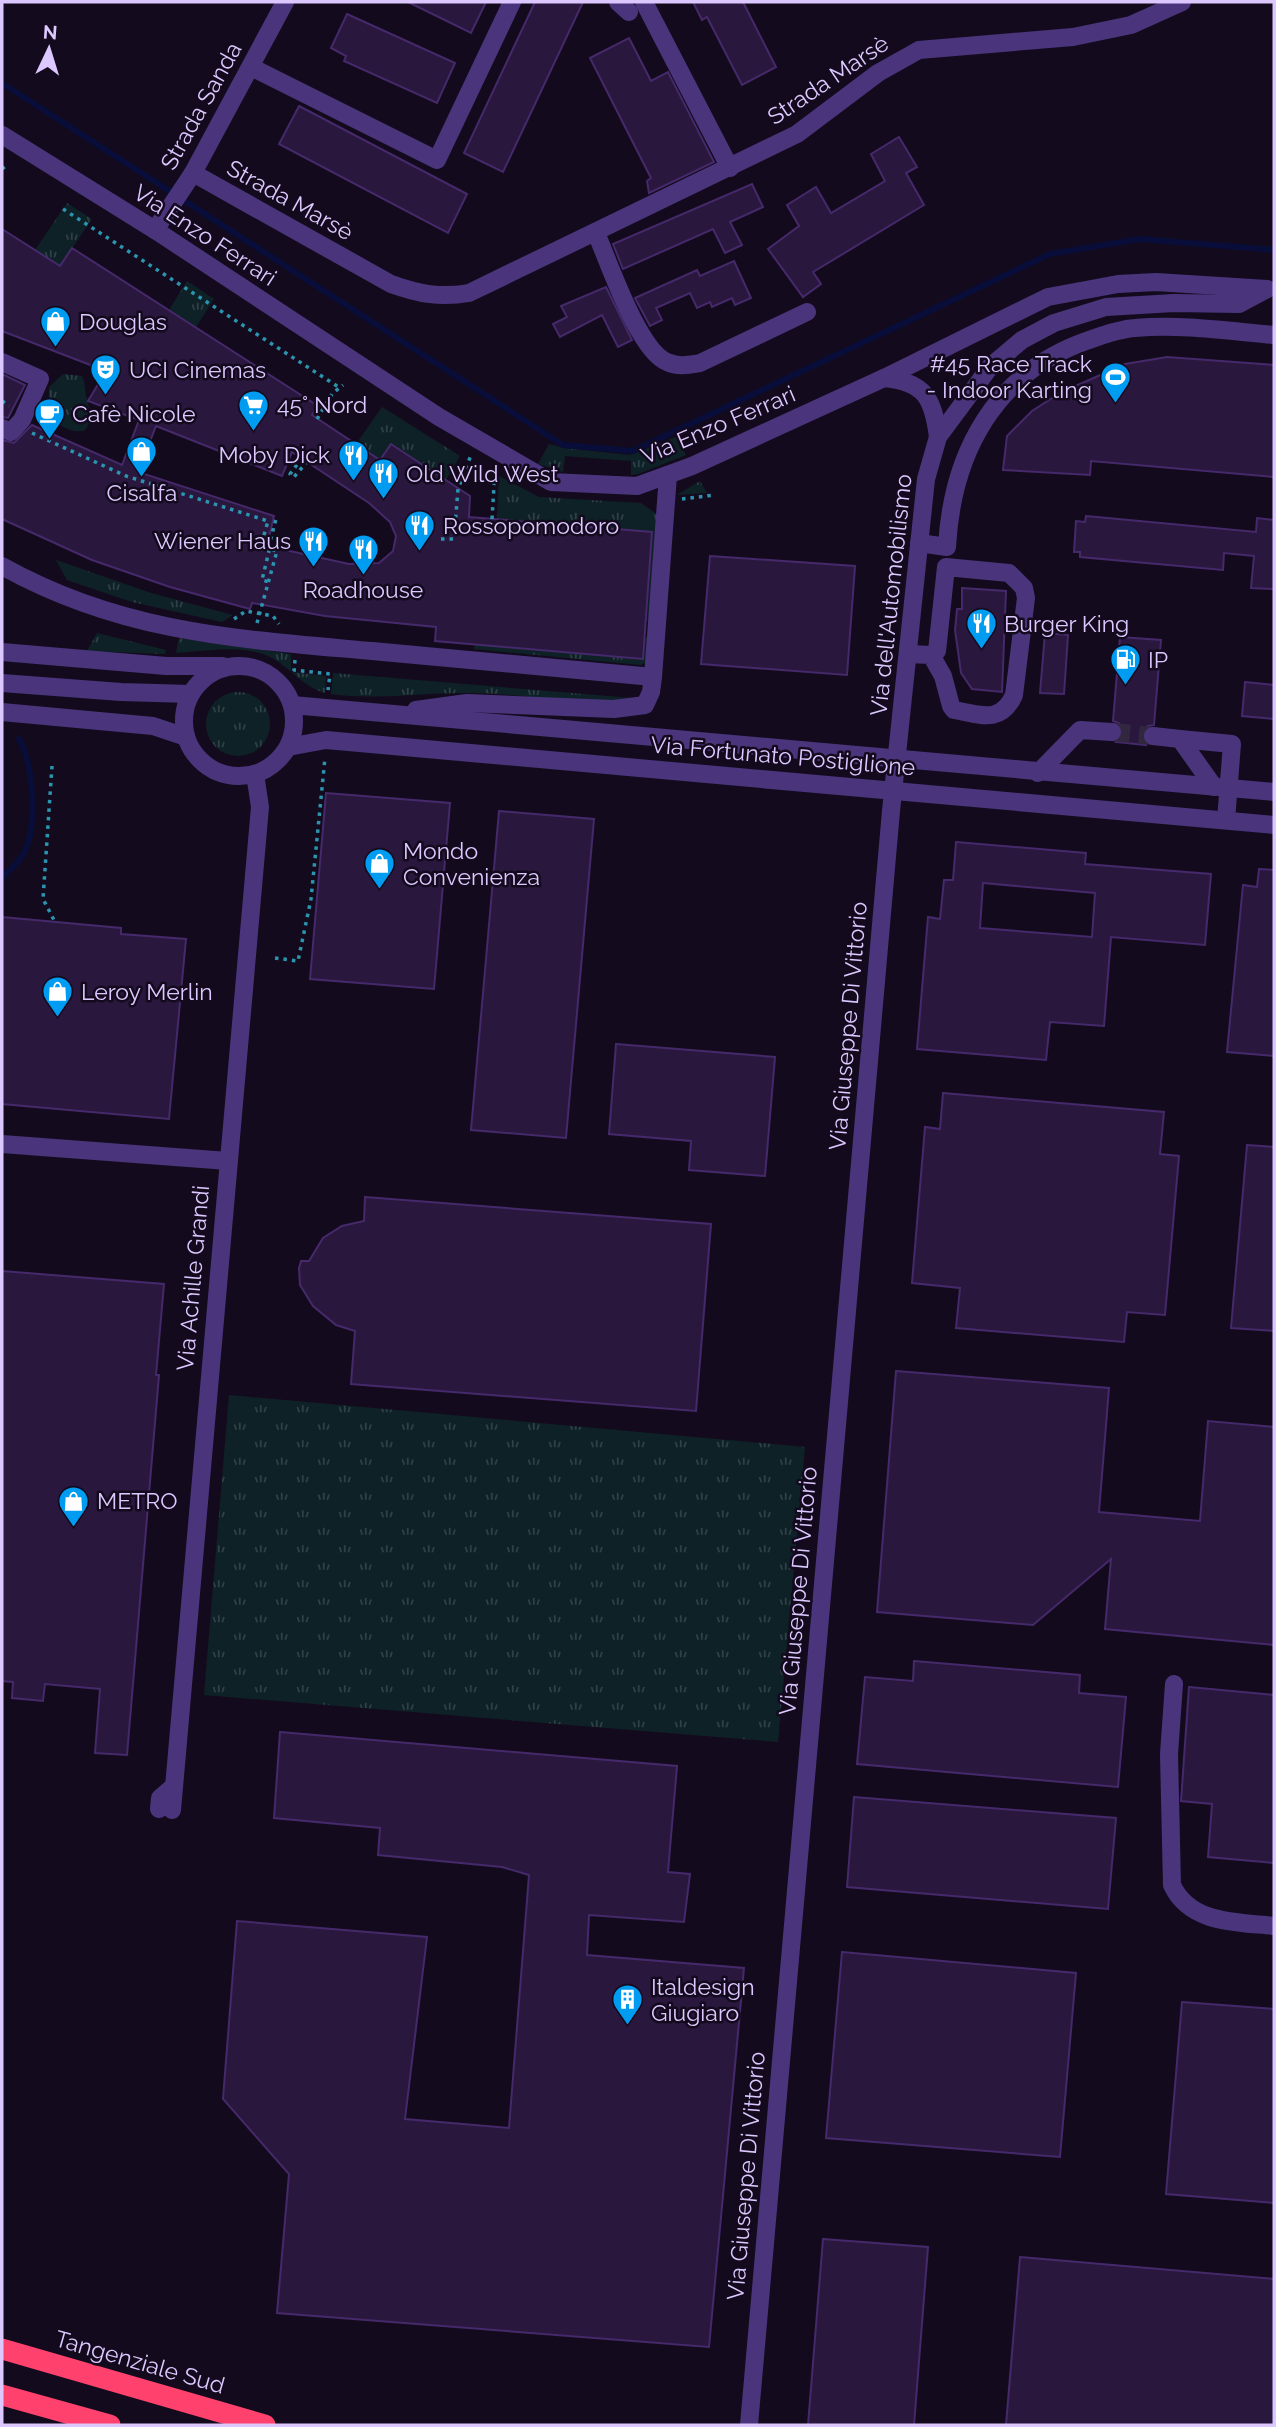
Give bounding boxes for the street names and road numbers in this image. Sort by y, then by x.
street label: Strada Marsè [762,29,893,130]
street label: Strada Sanda [154,37,247,174]
street label: Strada Marsè [222,154,358,245]
street label: Via Enzo Ferrari [129,178,282,291]
street label: Via Enzo Ferrari [637,380,799,469]
street label: Via dell'Automobilismo [864,472,917,717]
street label: Via Fortunato Postiglione [650,730,916,781]
street label: Via Giuseppe Di Vittorio [823,901,872,1151]
street label: Via Achille Grandi [171,1184,214,1372]
street label: Via Giuseppe Di Vittorio [773,1466,822,1716]
street label: Via Giuseppe Di Vittorio [721,2051,770,2301]
street label: Tangenziale Sud [52,2324,228,2399]

